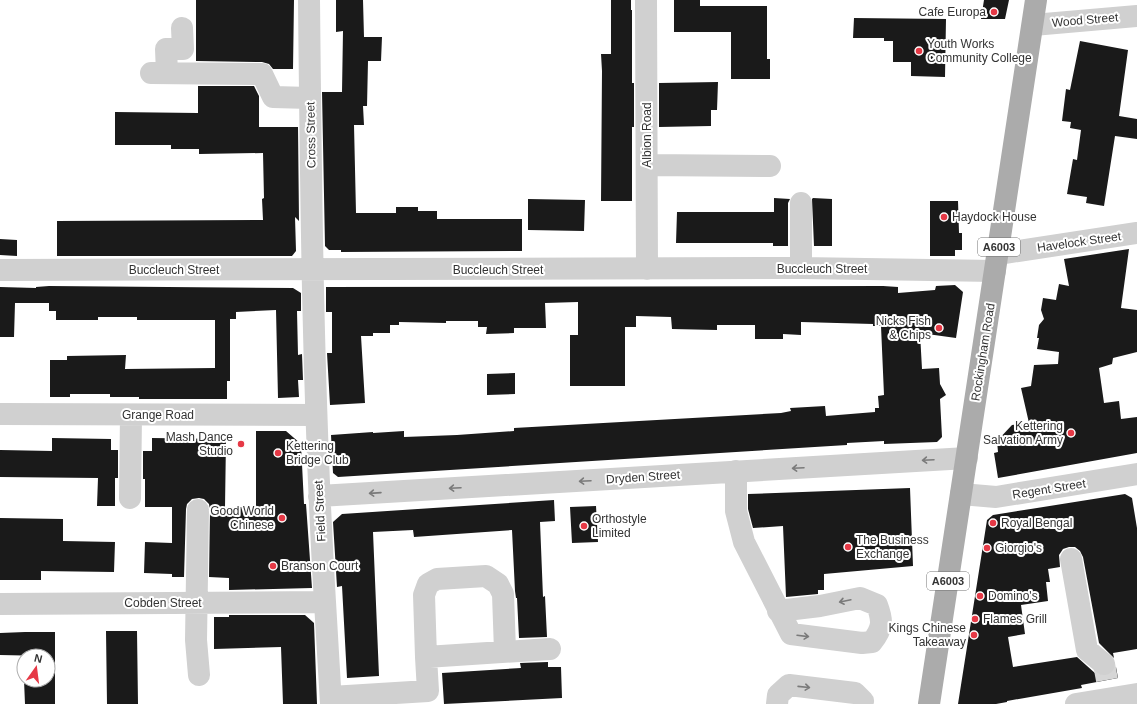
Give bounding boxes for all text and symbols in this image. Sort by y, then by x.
place label: Cafe Europa [919,5,986,19]
marker: Cafe Europa [989,7,999,17]
street label: Wood Street [1051,10,1119,30]
place label: Youth Works Community College [927,37,1032,65]
marker: Youth Works Community College [914,46,924,56]
street label: Cross Street [303,101,319,168]
street label: Albion Road [640,102,654,168]
place label: Haydock House [952,210,1037,224]
marker: Haydock House [939,212,949,222]
street label: Havelock Street [1036,229,1123,255]
road number: A6003 [978,238,1020,256]
street label: Buccleuch Street [777,262,868,276]
street label: Buccleuch Street [129,263,220,277]
street label: Buccleuch Street [453,263,544,277]
street label: Rockingham Road [968,302,998,402]
place label: Nicks Fish & Chips [876,314,931,342]
marker: Nicks Fish & Chips [934,323,944,333]
street label: Grange Road [122,408,194,422]
place label: Kettering Salvation Army [983,419,1063,447]
marker: Kettering Salvation Army [1066,428,1076,438]
place label: Mash Dance Studio [166,430,233,458]
marker: Mash Dance Studio [236,439,246,449]
place label: Kettering Bridge Club [286,439,349,467]
marker: Kettering Bridge Club [273,448,283,458]
one-way arrow [922,457,935,464]
one-way arrow [792,464,805,471]
street label: Dryden Street [606,467,681,487]
street label: Regent Street [1011,476,1087,502]
one-way arrow [579,477,592,485]
street label: Field Street [311,479,329,542]
one-way arrow [449,485,462,492]
one-way arrow [369,489,382,497]
place label: Good World Chinese [210,504,274,532]
place label: Orthostyle Limited [592,512,647,540]
marker: Good World Chinese [277,513,287,523]
place label: Royal Bengal [1001,516,1072,530]
marker: Royal Bengal [988,518,998,528]
marker: Orthostyle Limited [579,521,589,531]
place label: The Business Exchange [856,533,929,561]
place label: Giorgio's [995,541,1042,555]
marker: The Business Exchange [843,542,853,552]
marker: Giorgio's [982,543,992,553]
place label: Branson Court [281,559,359,573]
marker: Branson Court [268,561,278,571]
road number: A6003 [927,572,969,590]
place label: Domino's [988,589,1038,603]
marker: Domino's [975,591,985,601]
street label: Cobden Street [124,596,202,610]
one-way arrow [839,598,852,606]
place label: Flames Grill [983,612,1047,626]
marker: Flames Grill [970,614,980,624]
place label: Kings Chinese Takeaway [889,621,966,649]
marker: Kings Chinese Takeaway [969,630,979,640]
one-way arrow [796,632,809,640]
north arrow [16,648,56,688]
text: N [33,652,44,665]
one-way arrow [797,683,810,691]

